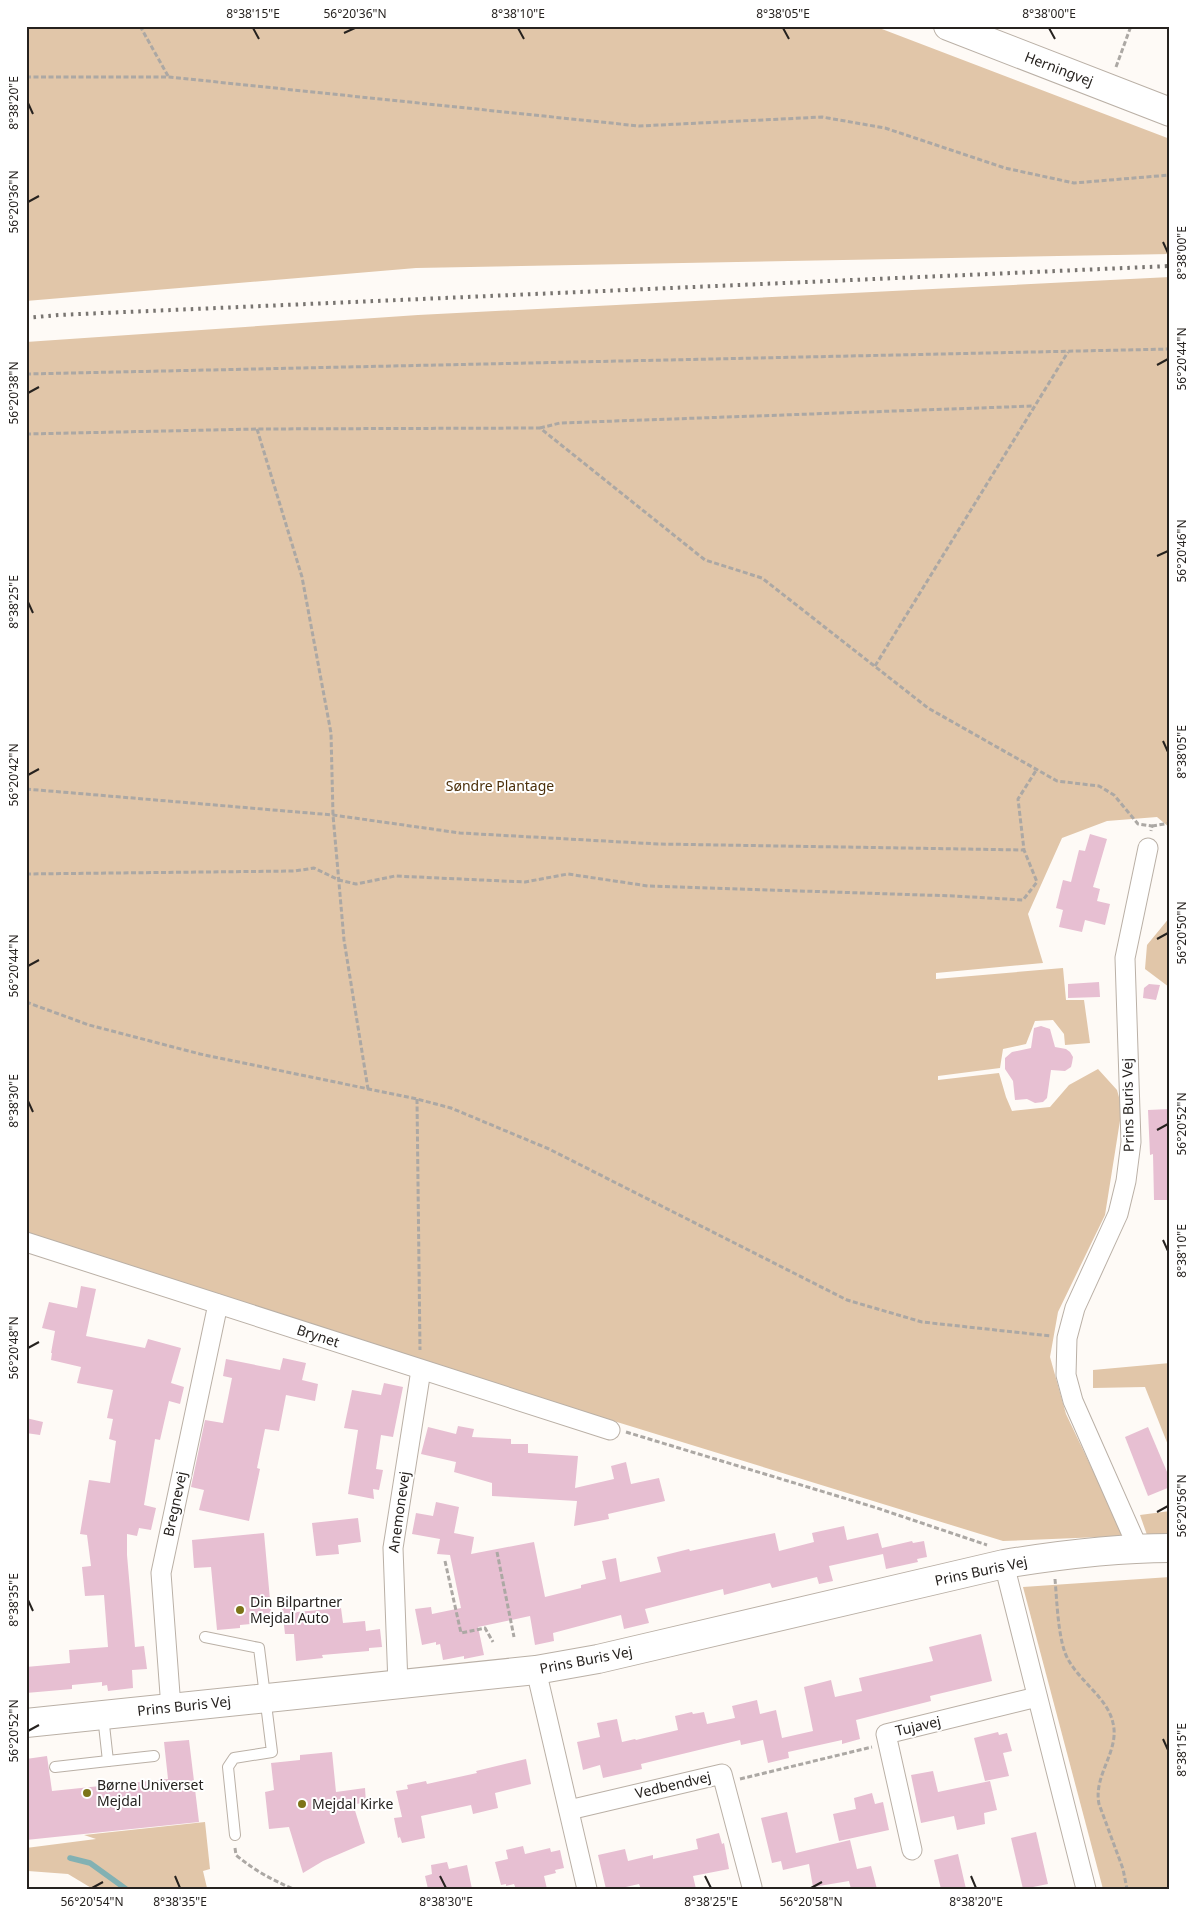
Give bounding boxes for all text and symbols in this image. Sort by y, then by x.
text: 8°38'15"E [226,5,280,22]
text: 56°20'36"N [323,5,387,22]
text: 8°38'10"E [491,5,545,22]
text: 8°38'05"E [756,5,810,22]
text: 8°38'00"E [1022,5,1076,22]
street label: Herningvej [1022,47,1096,90]
text: 8°38'20"E [5,76,22,130]
text: 56°20'36"N [5,170,22,234]
text: 8°38'00"E [1173,226,1190,280]
text: 56°20'44"N [1173,327,1190,391]
text: 56°20'38"N [5,361,22,425]
text: 56°20'46"N [1173,519,1190,583]
text: 8°38'25"E [5,575,22,629]
text: 8°38'05"E [1173,725,1190,779]
text: 56°20'42"N [5,743,22,807]
park label: Søndre Plantage [446,776,554,795]
text: 56°20'50"N [1173,901,1190,965]
text: 56°20'44"N [5,934,22,998]
street label: Prins Buris Vej [1117,1058,1138,1152]
text: 8°38'30"E [5,1074,22,1128]
text: 56°20'52"N [1173,1092,1190,1156]
text: 8°38'10"E [1173,1224,1190,1278]
text: 56°20'48"N [5,1316,22,1380]
street label: Brynet [294,1320,342,1351]
street label: Bregnevej [158,1470,191,1538]
street label: Anemonevej [383,1470,414,1554]
text: 56°20'56"N [1173,1474,1190,1538]
street label: Prins Buris Vej [933,1551,1029,1590]
text: 8°38'35"E [5,1573,22,1627]
place label: Din Bilpartner Mejdal Auto [250,1592,342,1627]
marker: Din Bilpartner Mejdal Auto [234,1604,246,1616]
street label: Prins Buris Vej [538,1641,634,1678]
street label: Prins Buris Vej [136,1691,232,1720]
text: 56°20'52"N [5,1699,22,1763]
street label: Tujavej [893,1711,942,1740]
text: 8°38'15"E [1173,1723,1190,1777]
street label: Vedbendvej [633,1767,713,1802]
place label: Børne Universet Mejdal [97,1775,203,1810]
marker: Børne Universet Mejdal [81,1787,93,1799]
place label: Mejdal Kirke [312,1794,393,1813]
marker: Mejdal Kirke [296,1798,308,1810]
text: 56°20'54"N [60,1893,124,1910]
text: 8°38'35"E [153,1893,207,1910]
text: 8°38'30"E [419,1893,473,1910]
text: 8°38'25"E [684,1893,738,1910]
text: 56°20'58"N [779,1893,843,1910]
text: 8°38'20"E [949,1893,1003,1910]

